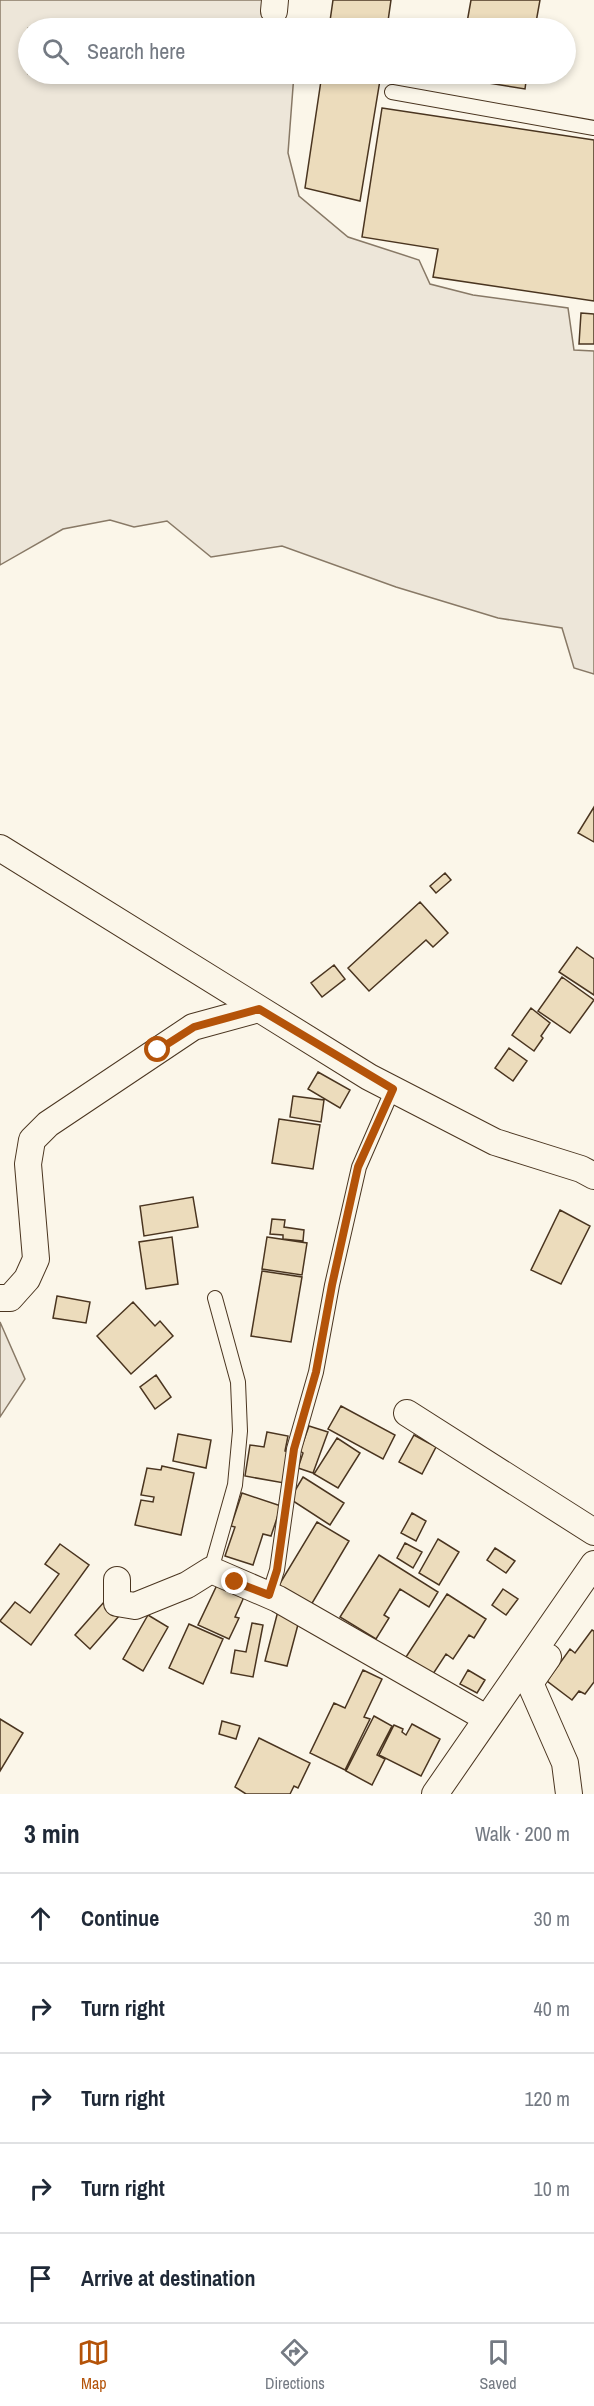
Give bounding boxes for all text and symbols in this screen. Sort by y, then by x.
search box [18,18,576,84]
icon: search [39,35,72,68]
text: Search here [87,36,185,66]
route start [144,1036,170,1062]
route end [221,1568,247,1594]
text: 3 min [24,1816,80,1851]
text: Walk · 200 m [475,1820,570,1847]
icon: ahead [24,1902,57,1935]
text: Continue [81,1903,159,1933]
text: 30 m [534,1905,570,1932]
icon: right [24,1992,57,2025]
text: Turn right [81,1993,165,2023]
text: 40 m [534,1995,570,2022]
icon: right [24,2082,57,2115]
text: Turn right [81,2083,165,2113]
text: 120 m [524,2085,570,2112]
icon: right [24,2172,57,2205]
text: Turn right [81,2173,165,2203]
text: 10 m [534,2175,570,2202]
icon: arrive [24,2262,57,2295]
text: Arrive at destination [81,2263,255,2293]
tab: Map [77,2336,110,2394]
tab: Directions [265,2336,325,2394]
tab: Saved [479,2336,517,2394]

